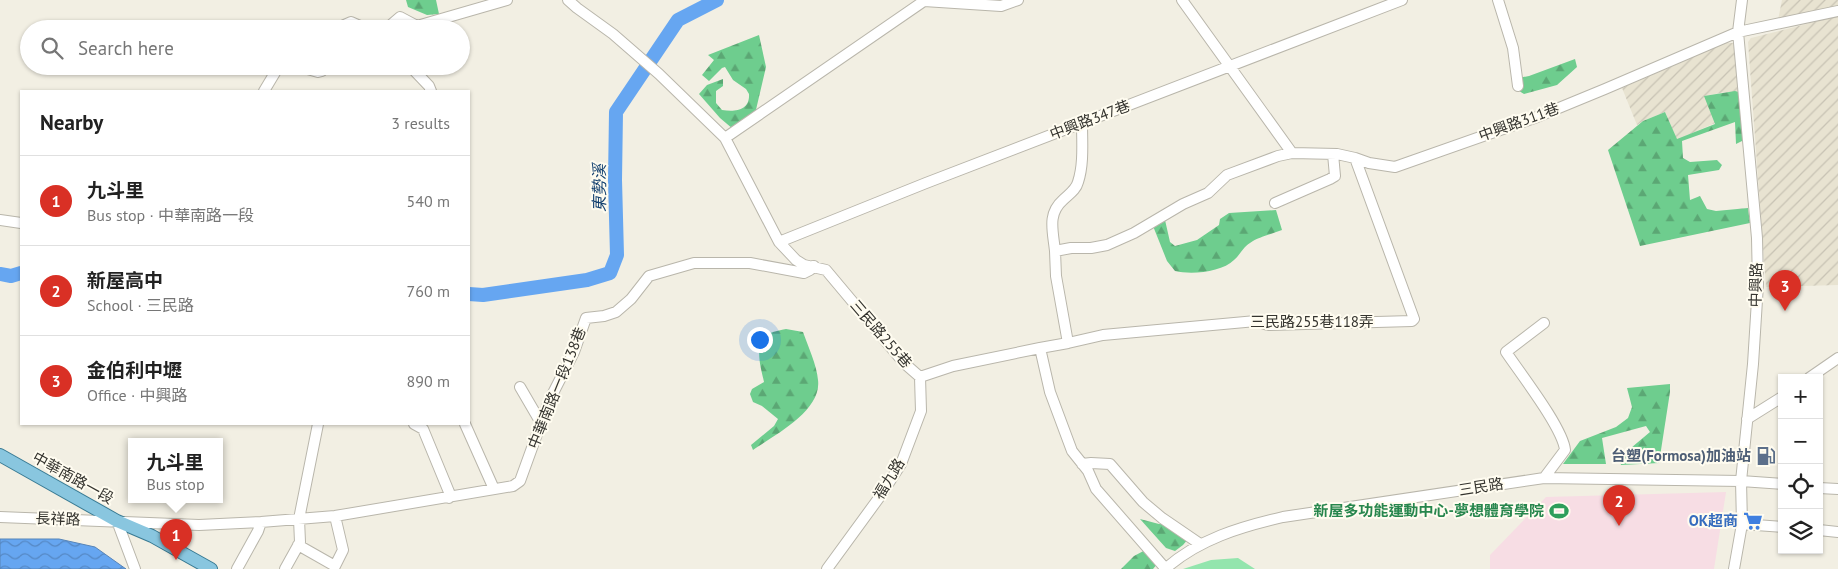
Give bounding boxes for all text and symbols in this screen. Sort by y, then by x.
search box [20,20,470,75]
icon: search [38,34,66,62]
text: Search here [78,36,174,60]
street label: 中興路347巷 [1047,96,1133,144]
street label: 中興路311巷 [1476,98,1562,145]
text: Nearby [40,109,103,136]
text: 3 results [391,113,450,133]
water label: 東勢溪 [589,162,609,212]
text: 九斗里 [87,178,144,202]
text: 1 [51,191,61,211]
text: 540 m [407,191,450,211]
text: Bus stop · 中華南路一段 [87,205,254,225]
street label: 中興路 [1746,262,1765,308]
text: 新屋高中 [87,268,163,292]
pin: 3 [1769,270,1801,311]
text: 2 [51,281,61,301]
text: 760 m [407,281,450,301]
text: School · 三民路 [87,295,194,315]
street label: 三民路255巷 [846,296,916,372]
street label: 三民路255巷118弄 [1250,312,1374,331]
street label: 中華南路一段138巷 [523,324,590,451]
your location [747,327,773,353]
text: 金伯利中壢 [87,358,182,382]
text: 3 [51,371,61,391]
text: 890 m [407,371,450,391]
map controls [1778,374,1823,554]
button: + [1778,374,1823,419]
text: Office · 中興路 [87,385,187,405]
button: − [1778,419,1823,464]
popup [128,438,223,503]
fuel station icon: 台塑(Formosa)加油站 [1755,445,1777,467]
place label: 台塑(Formosa)加油站 [1611,446,1751,465]
street label: 中華南路一段 [29,447,117,508]
text: 九斗里 [146,450,203,474]
street label: 福九路 [869,455,908,503]
button: locate [1778,464,1823,509]
text: Bus stop [146,474,205,494]
street label: 三民路 [1457,474,1505,499]
pin: 2 [1603,485,1635,526]
sports icon: 新屋多功能運動中心-夢想體育學院 [1548,500,1570,522]
place label: 新屋多功能運動中心-夢想體育學院 [1314,501,1544,520]
street label: 長祥路 [35,508,81,529]
button: layers [1778,509,1823,554]
supermarket icon: OK超商 [1742,510,1764,532]
place label: OK超商 [1689,511,1738,530]
pin: 1 [160,519,192,560]

